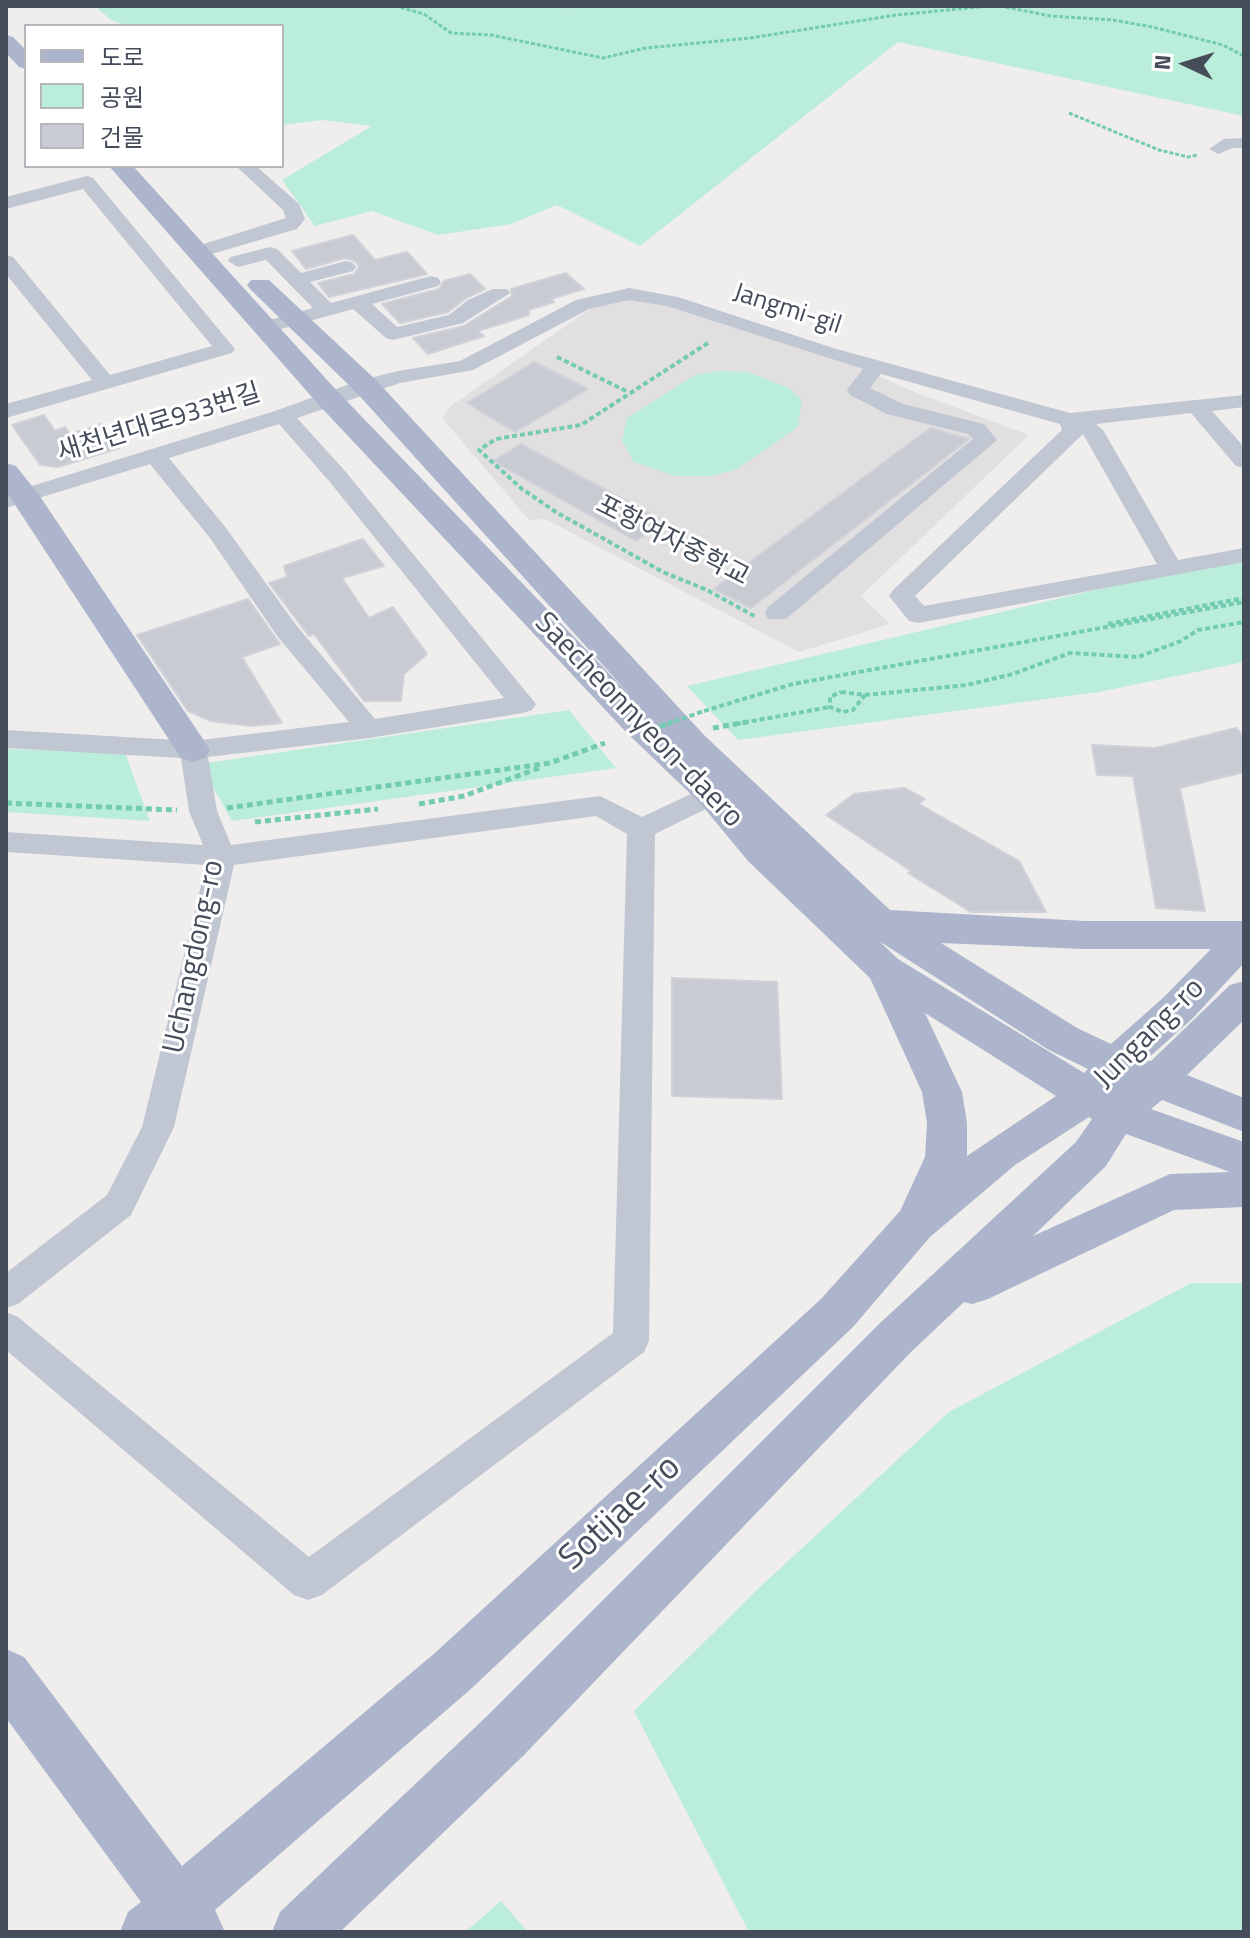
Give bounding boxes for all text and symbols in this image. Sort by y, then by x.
legend [24,24,284,168]
north arrow [1146,24,1226,104]
text: 도로 [100,39,144,75]
text: N [1145,54,1180,71]
text: 공원 [100,79,144,115]
text: 건물 [100,119,144,155]
street label: Jangmi-gil [729,278,845,342]
street label: 새천년대로933번길 [53,378,265,470]
street label: 포항여자중학교 [590,490,754,594]
street label: Saecheonnyeon-daero [526,606,750,836]
street label: Uchangdong-ro [157,857,233,1057]
street label: Jungang-ro [1087,971,1213,1097]
street label: Sotijae-ro [551,1447,691,1581]

